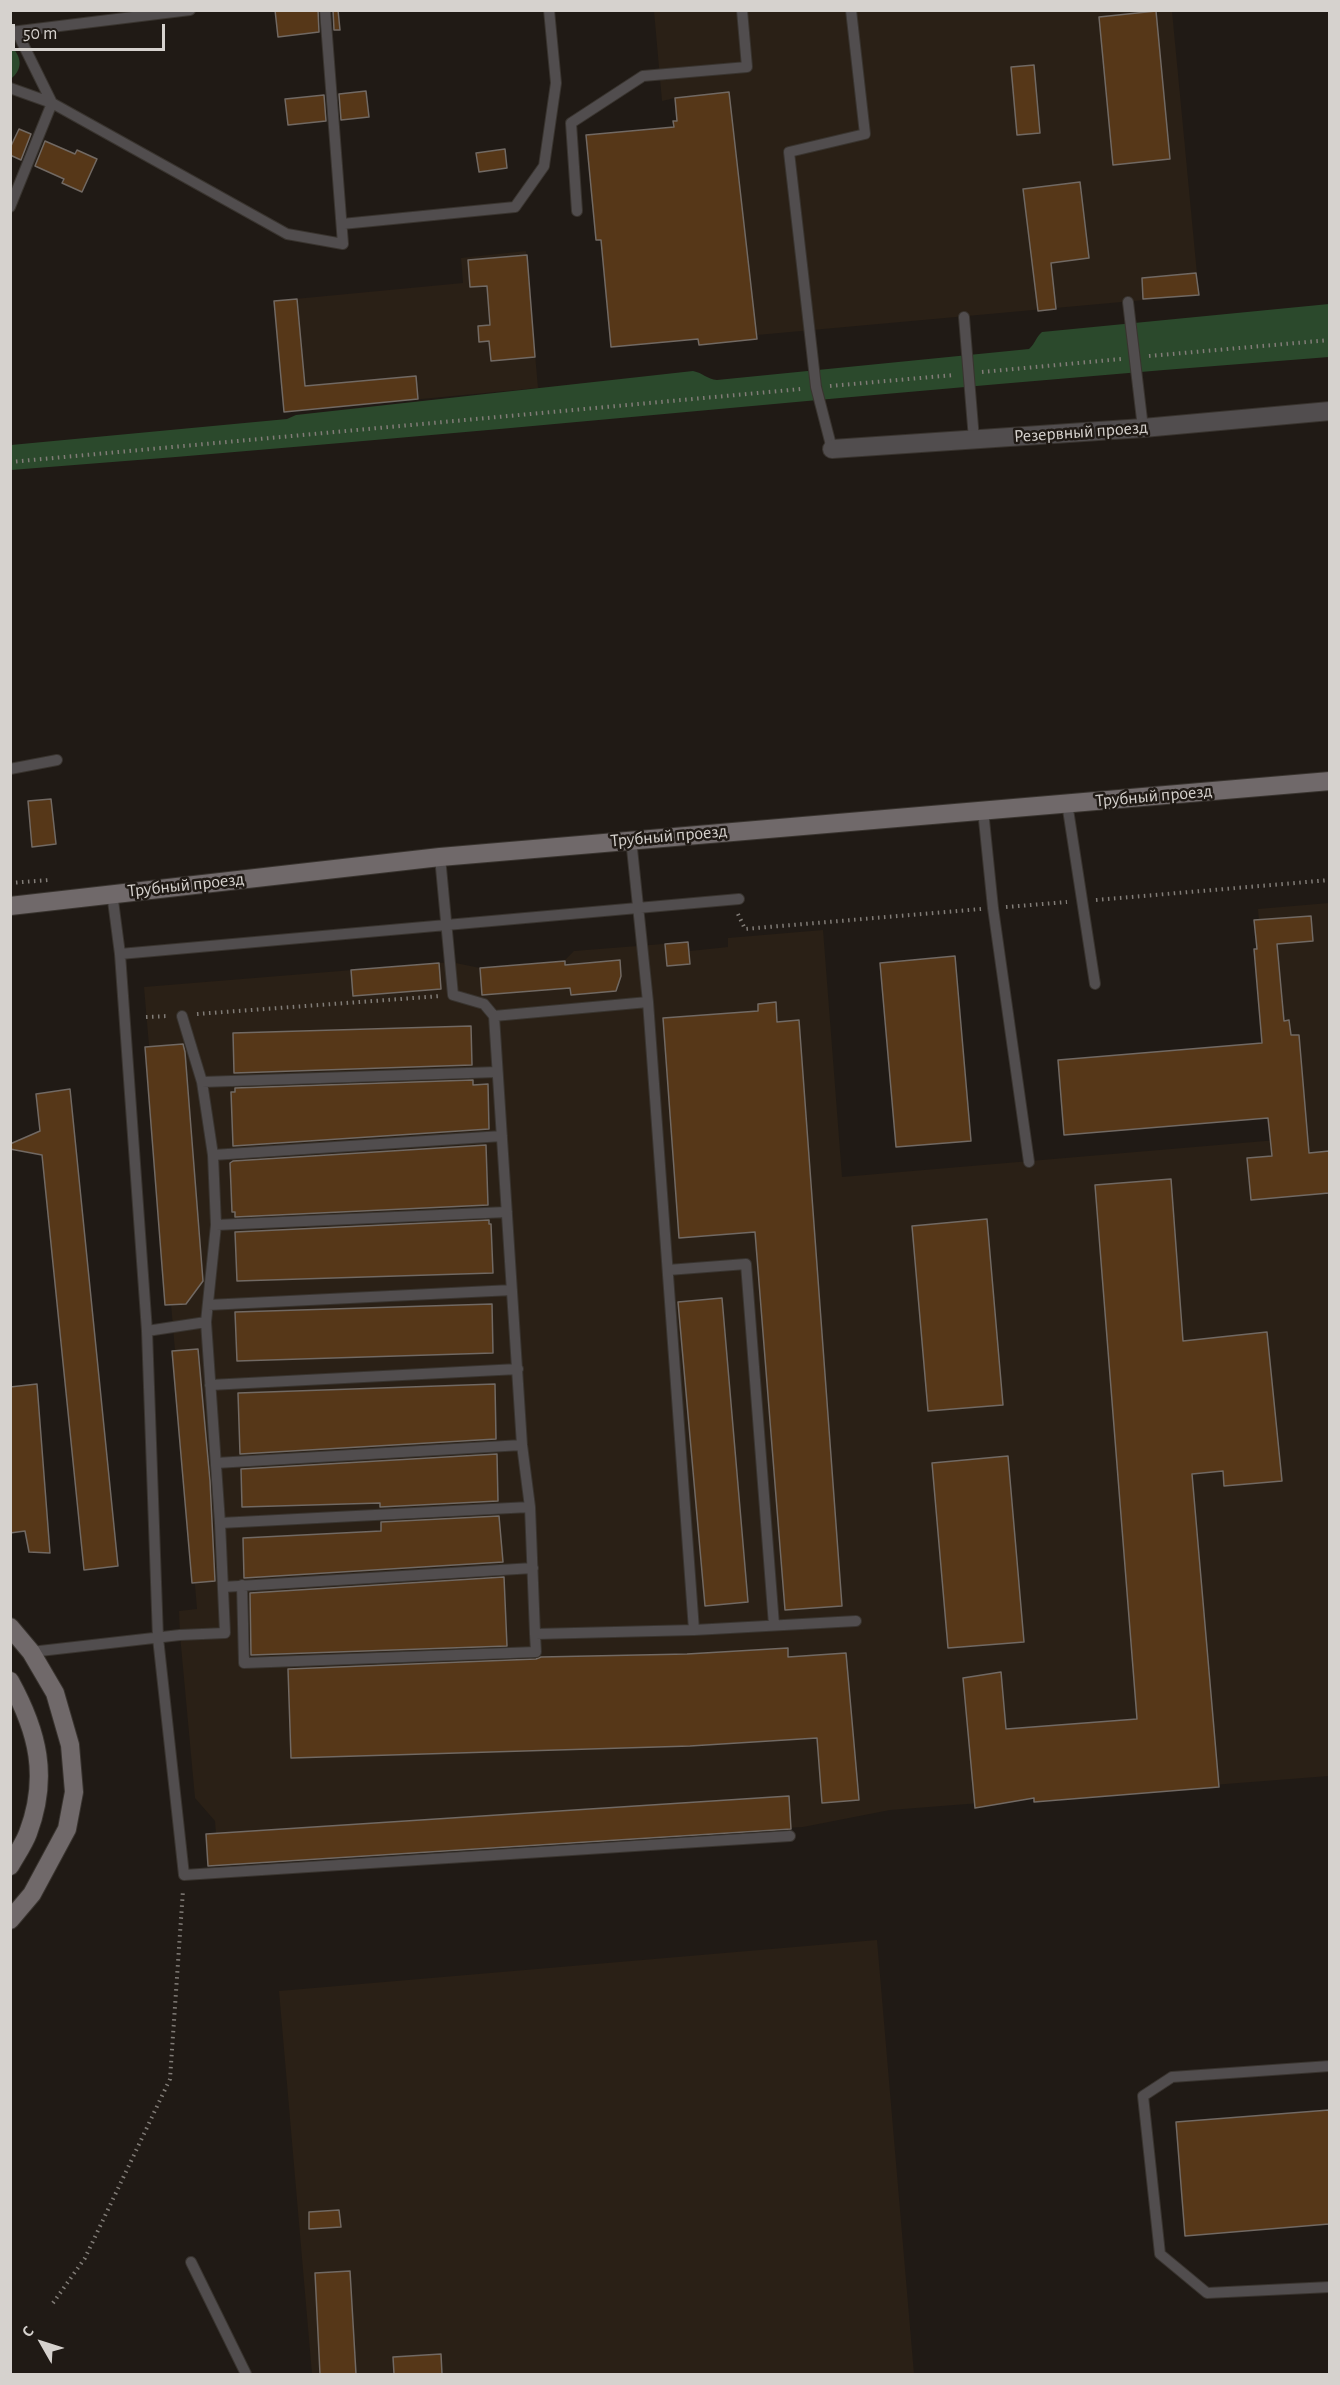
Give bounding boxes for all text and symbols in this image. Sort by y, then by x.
scale bar [15,12,168,50]
text: 50 m [23,25,57,43]
street label: Резервный проезд [1013,417,1149,447]
street label: Трубный проезд [1095,780,1213,812]
street label: Трубный проезд [610,820,728,852]
street label: Трубный проезд [127,868,245,902]
north arrow [12,2313,72,2373]
text: С [19,2323,37,2340]

